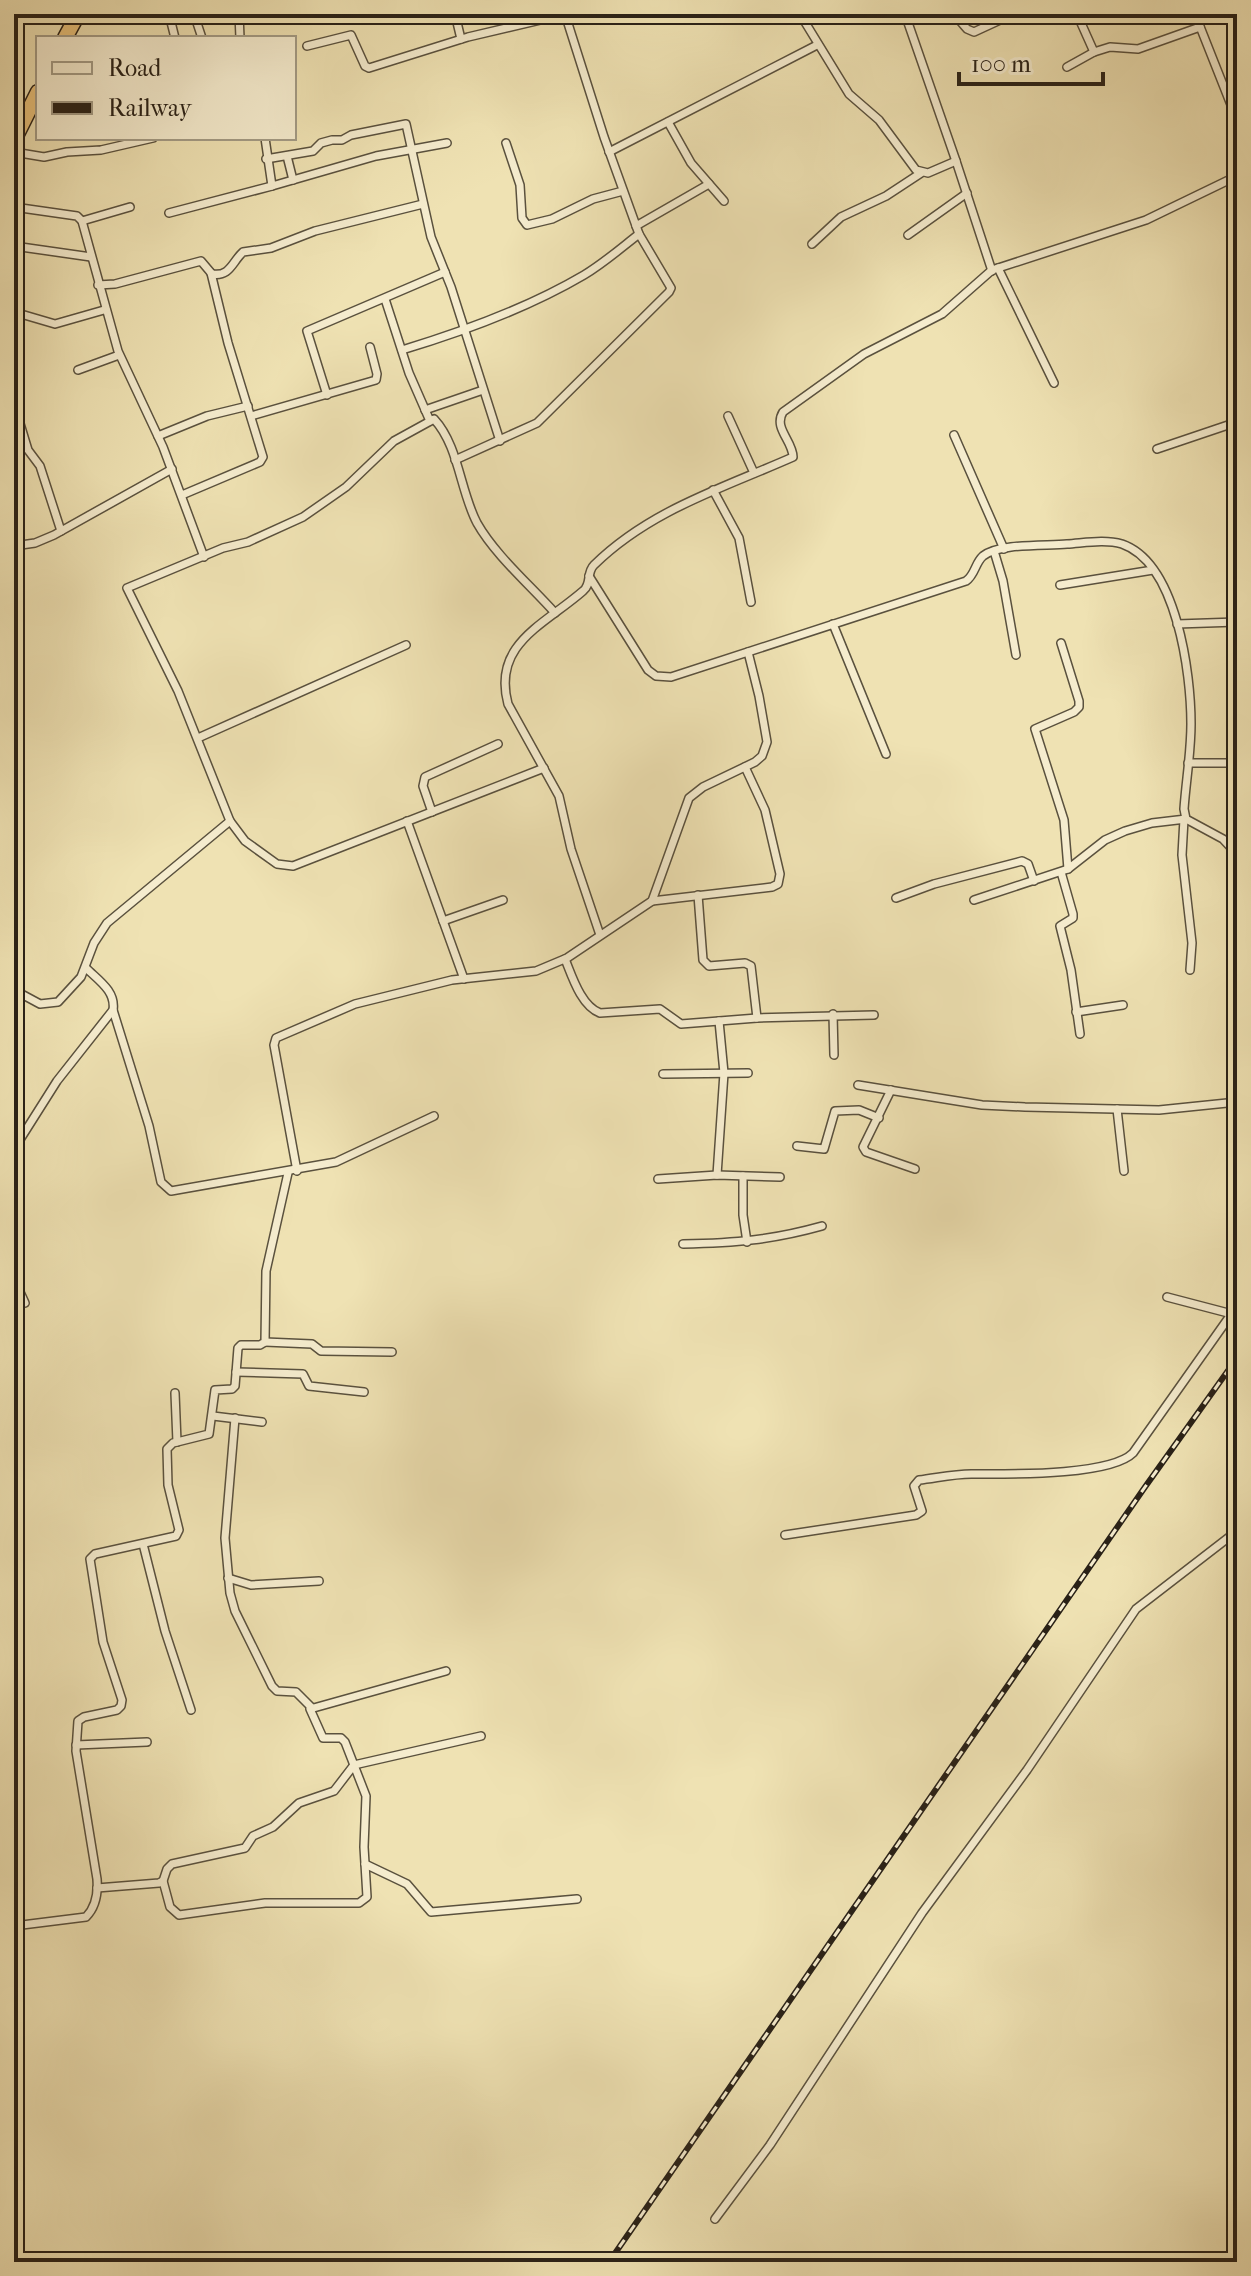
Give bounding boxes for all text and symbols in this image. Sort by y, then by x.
legend [36,36,296,140]
scale bar [959,36,1103,86]
text: 100 m [971,50,1031,78]
text: Road [108,54,162,82]
text: Railway [108,94,193,122]

